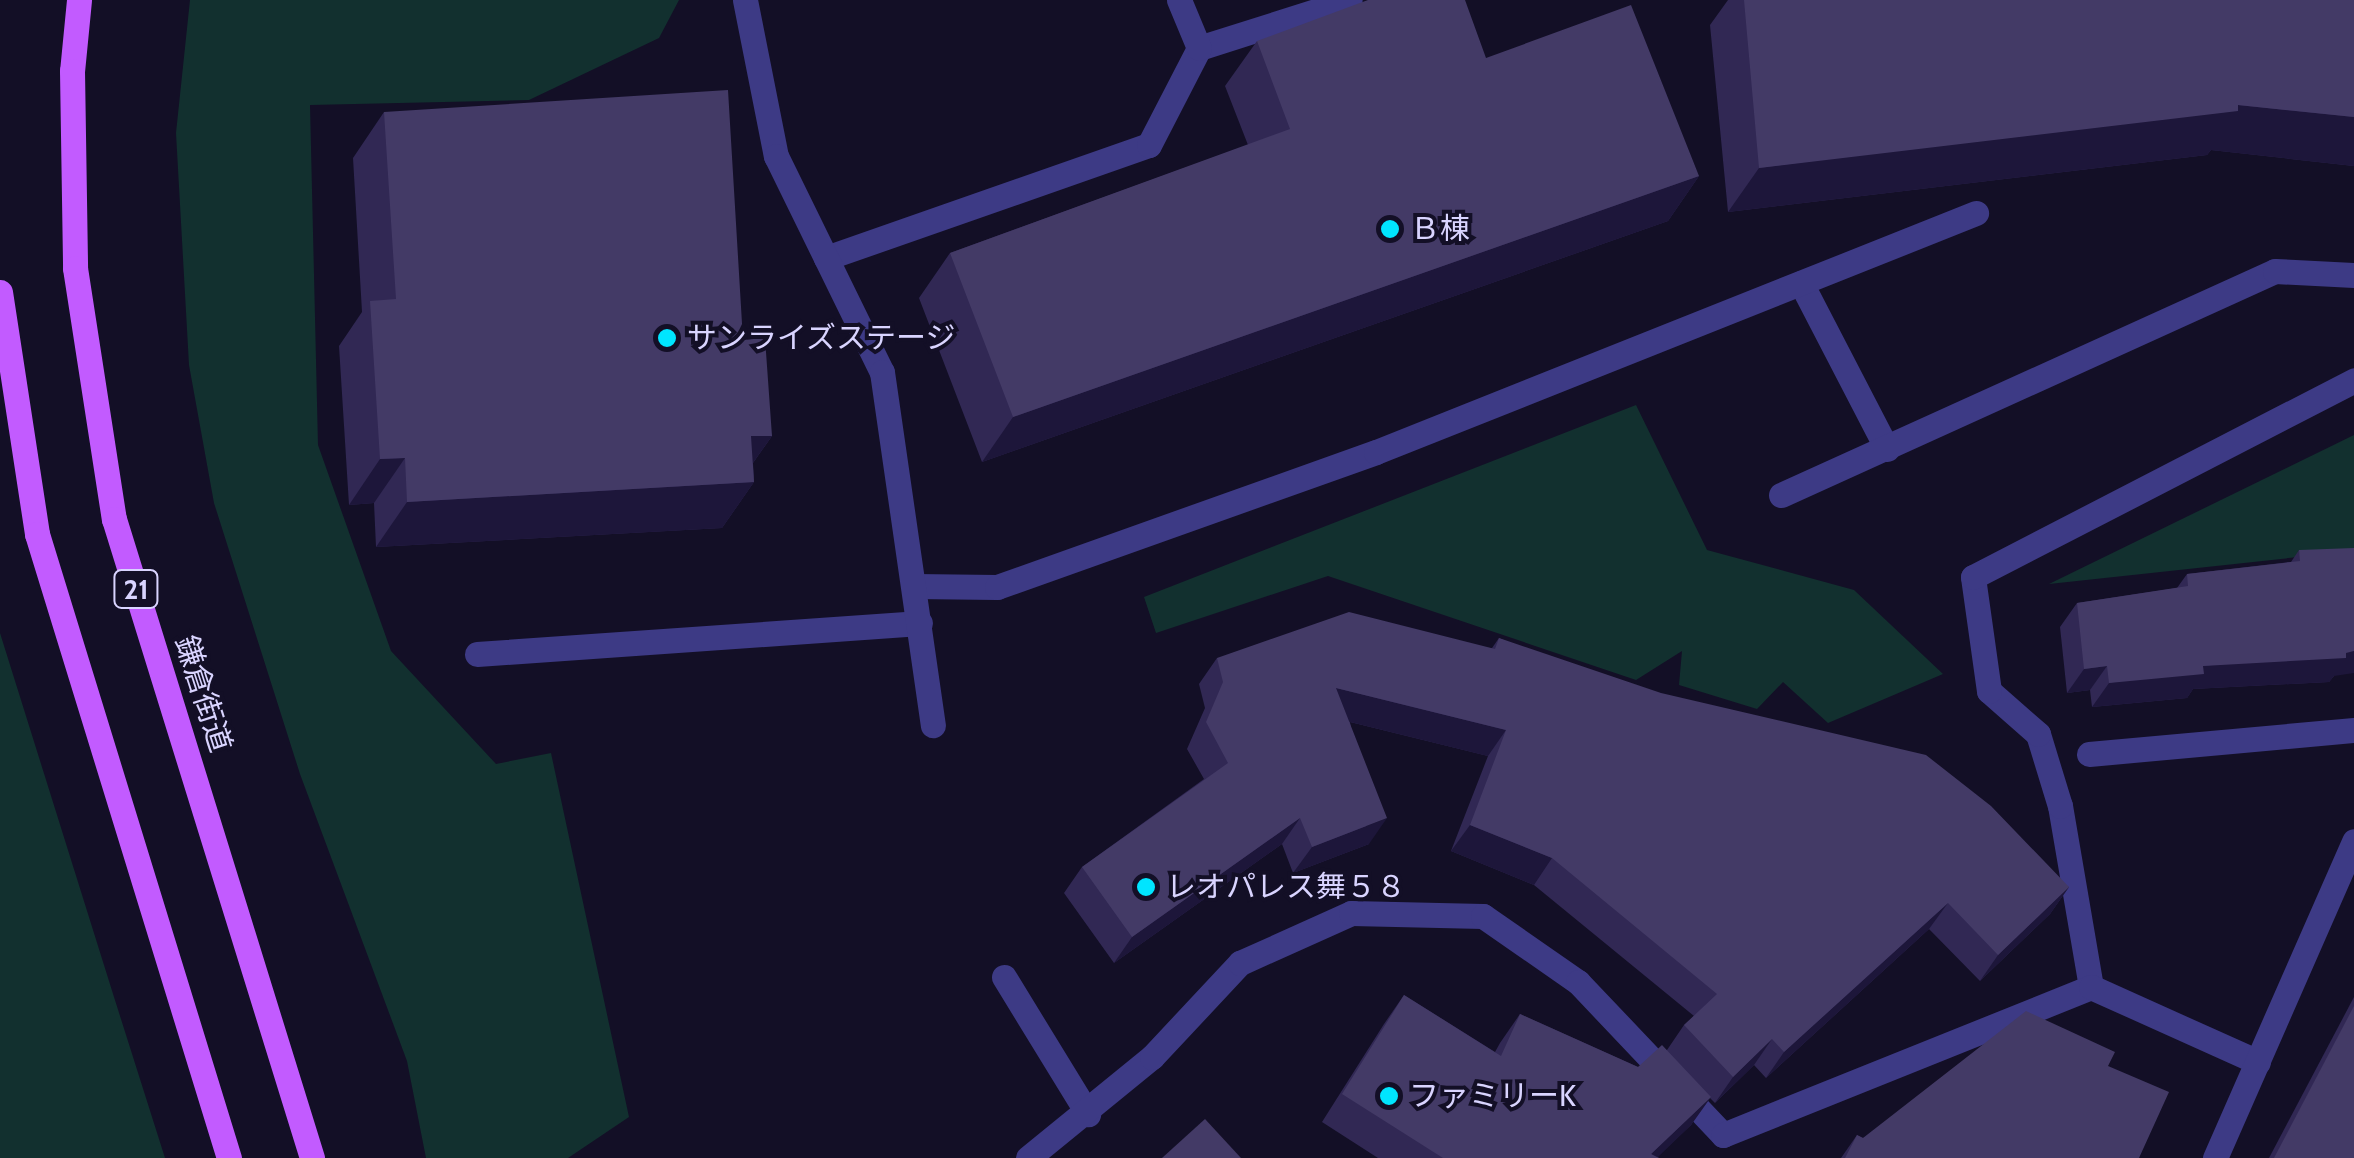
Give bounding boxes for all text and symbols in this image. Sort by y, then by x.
place label: Ｂ棟 [1410,211,1470,247]
marker: Ｂ棟 [1379,218,1401,240]
place label: サンライズステージ [687,320,957,356]
marker: サンライズステージ [656,327,678,349]
road number: 21 [111,566,161,612]
street label: 鎌倉街道 [167,631,239,757]
place label: レオパレス舞５８ [1166,869,1406,905]
marker: レオパレス舞５８ [1135,876,1157,898]
place label: ファミリーK [1409,1078,1576,1114]
marker: ファミリーK [1378,1085,1400,1107]

